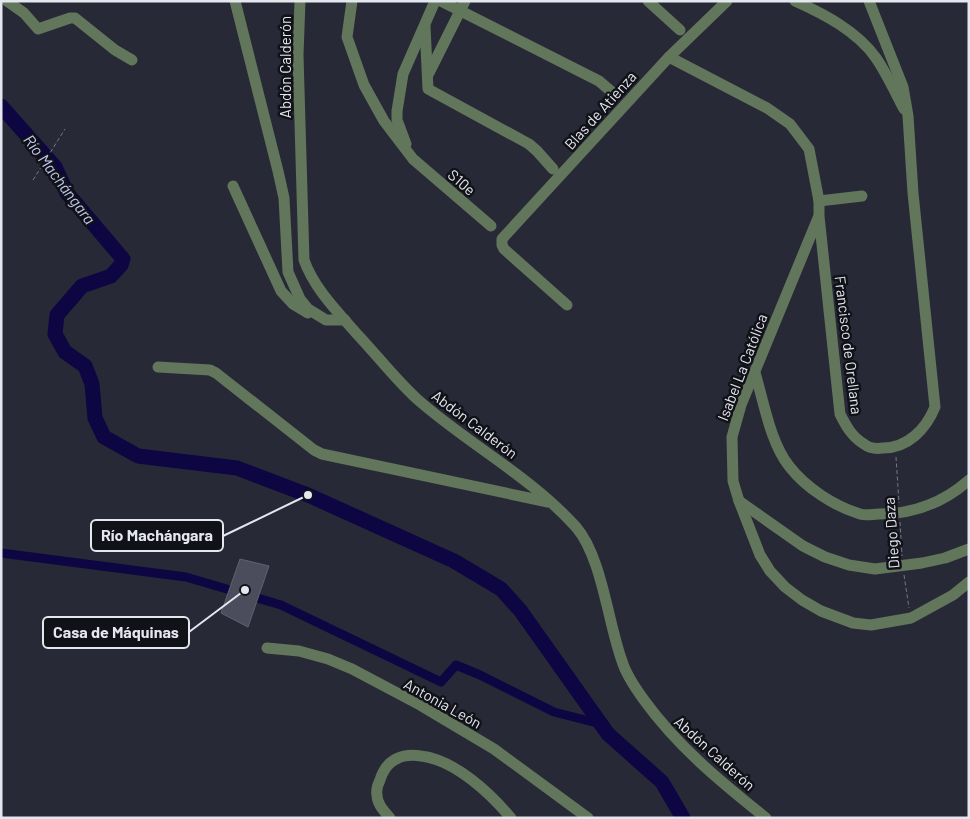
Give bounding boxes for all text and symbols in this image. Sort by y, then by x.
street label: Abdón Calderón [276,16,294,118]
street label: Blas de Atienza [560,67,640,153]
water label: Río Machángara [20,130,100,228]
street label: S10e [445,165,479,199]
street label: Francisco de Orellana [832,275,866,415]
street label: Isabel La Católica [713,311,771,423]
street label: Abdón Calderón [429,386,521,462]
street label: Diego Daza [880,497,902,569]
callout: Río Machángara [91,520,223,551]
text: Río Machángara [101,525,213,544]
callout: Casa de Máquinas [43,617,189,648]
text: Casa de Máquinas [53,622,179,641]
street label: Antonia León [401,674,485,732]
street label: Abdón Calderón [671,712,759,794]

